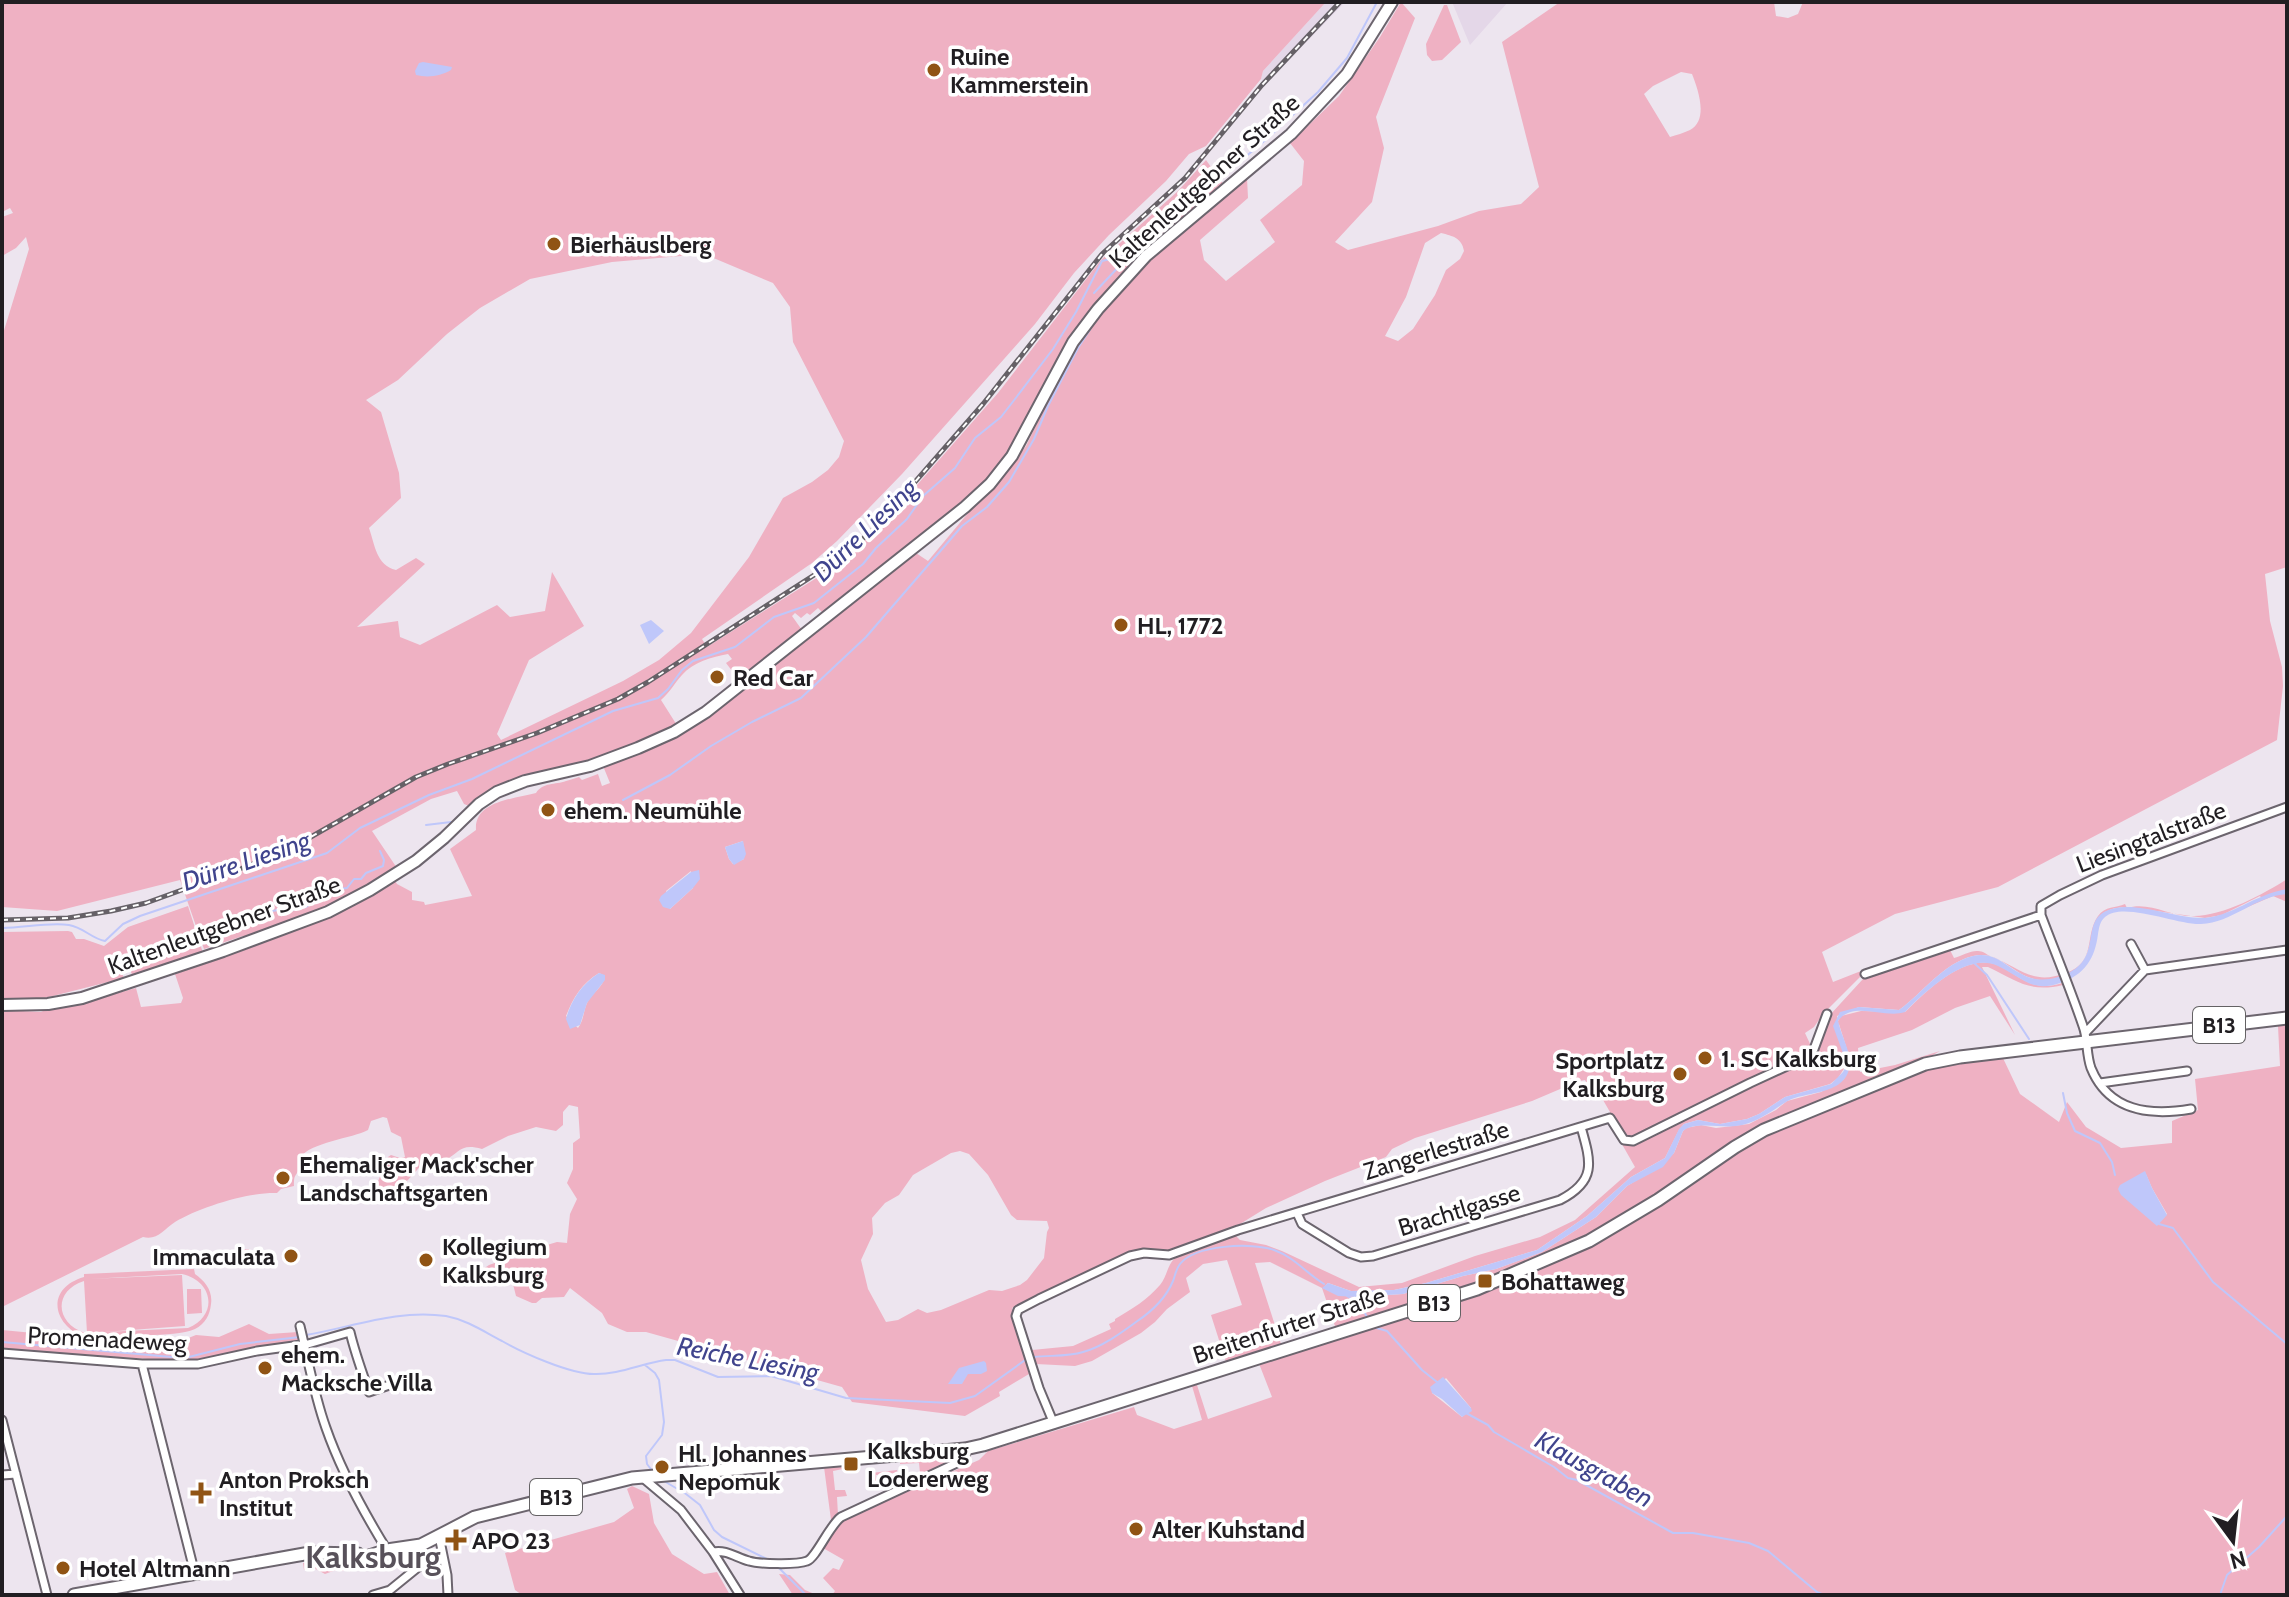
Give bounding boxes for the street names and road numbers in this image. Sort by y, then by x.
street label: Kaltenleutgebner Straße [1103,88,1305,274]
street label: Liesingtalstraße [2072,795,2230,879]
street label: Kaltenleutgebner Straße [104,869,344,981]
road number: B13 [2193,1007,2245,1043]
street label: Zangerlestraße [1360,1114,1512,1186]
street label: Brachtlgasse [1394,1178,1524,1242]
street label: Breitenfurter Straße [1189,1280,1389,1370]
road number: B13 [1408,1285,1460,1321]
street label: Promenadeweg [27,1320,188,1358]
road number: B13 [530,1479,582,1515]

